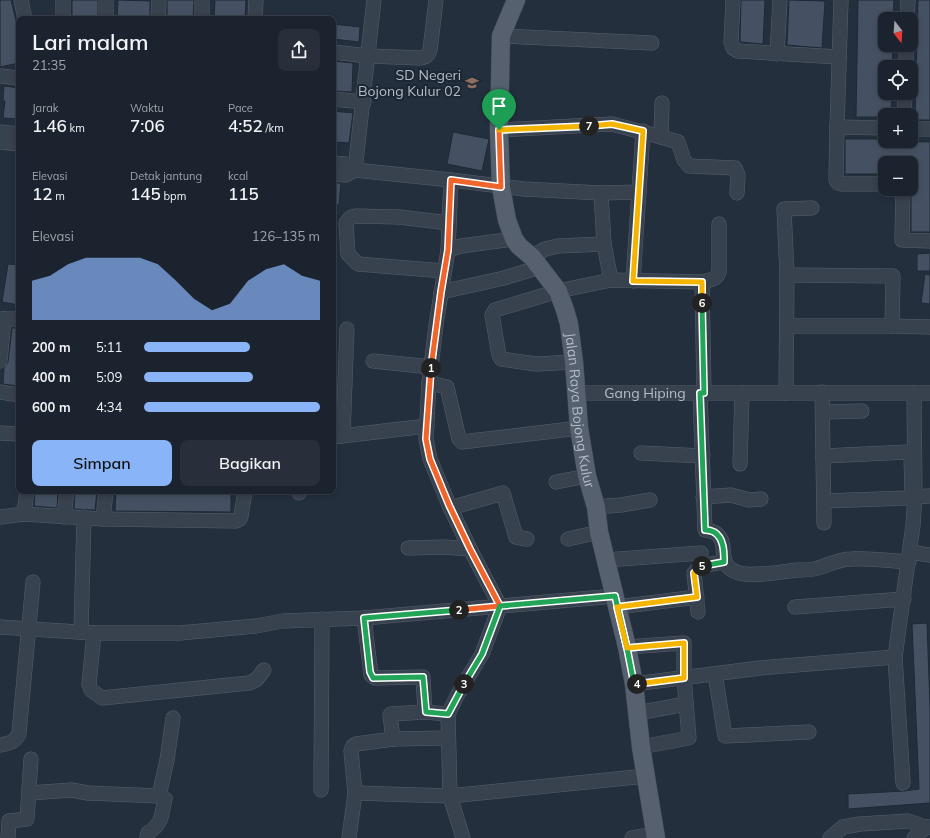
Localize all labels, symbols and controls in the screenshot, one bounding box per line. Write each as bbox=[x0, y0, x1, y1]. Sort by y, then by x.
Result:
north arrow bbox=[878, 12, 918, 52]
map controls bbox=[878, 12, 918, 196]
text: Lari malam bbox=[32, 28, 149, 56]
button: share bbox=[278, 29, 320, 71]
text: 21:35 bbox=[32, 57, 66, 73]
button: locate bbox=[878, 60, 918, 100]
place label: SD Negeri Bojong Kulur 02 bbox=[358, 66, 461, 100]
school or university icon: SD Negeri Bojong Kulur 02 bbox=[464, 75, 480, 91]
pin bbox=[482, 89, 516, 130]
icon: arrive bbox=[488, 95, 510, 117]
text: Jarak bbox=[32, 101, 58, 115]
text: Waktu bbox=[130, 101, 164, 115]
text: Pace bbox=[228, 101, 253, 115]
button: + bbox=[878, 108, 918, 148]
text: 1.46 bbox=[32, 115, 67, 136]
text: 7:06 bbox=[130, 115, 165, 136]
text: 4:52 bbox=[228, 115, 263, 136]
pin: 7 bbox=[579, 116, 599, 136]
text: 7 bbox=[586, 119, 592, 133]
text: km bbox=[67, 121, 85, 135]
text: /km bbox=[263, 121, 284, 135]
button: − bbox=[878, 156, 918, 196]
text: Elevasi bbox=[32, 169, 67, 183]
text: Detak jantung bbox=[130, 169, 202, 183]
text: kcal bbox=[228, 169, 248, 183]
text: 12 bbox=[32, 183, 52, 204]
text: 145 bbox=[130, 183, 161, 204]
text: 115 bbox=[228, 183, 259, 204]
text: m bbox=[52, 189, 65, 203]
text: bpm bbox=[161, 189, 186, 203]
text: Elevasi bbox=[32, 228, 74, 244]
text: 126–135 m bbox=[252, 228, 320, 244]
pin: 6 bbox=[692, 293, 712, 313]
text: 6 bbox=[699, 296, 705, 310]
street label: Jalan Raya Bojong Kulur bbox=[561, 331, 599, 491]
text: 200 m bbox=[32, 339, 71, 355]
text: 5:11 bbox=[96, 339, 122, 355]
pin: 1 bbox=[421, 358, 441, 378]
text: 1 bbox=[428, 361, 434, 375]
text: 400 m bbox=[32, 369, 71, 385]
text: 5:09 bbox=[96, 369, 122, 385]
street label: Gang Hiping bbox=[604, 384, 686, 402]
text: 600 m bbox=[32, 399, 71, 415]
text: 4:34 bbox=[96, 399, 122, 415]
button: Simpan bbox=[32, 440, 172, 486]
button: Bagikan bbox=[180, 440, 320, 486]
pin: 5 bbox=[692, 556, 712, 576]
text: 5 bbox=[699, 559, 705, 573]
pin: 2 bbox=[449, 600, 469, 620]
text: 2 bbox=[456, 603, 462, 617]
pin: 3 bbox=[454, 674, 474, 694]
pin: 4 bbox=[627, 674, 647, 694]
text: 3 bbox=[461, 677, 467, 691]
text: 4 bbox=[634, 677, 640, 691]

